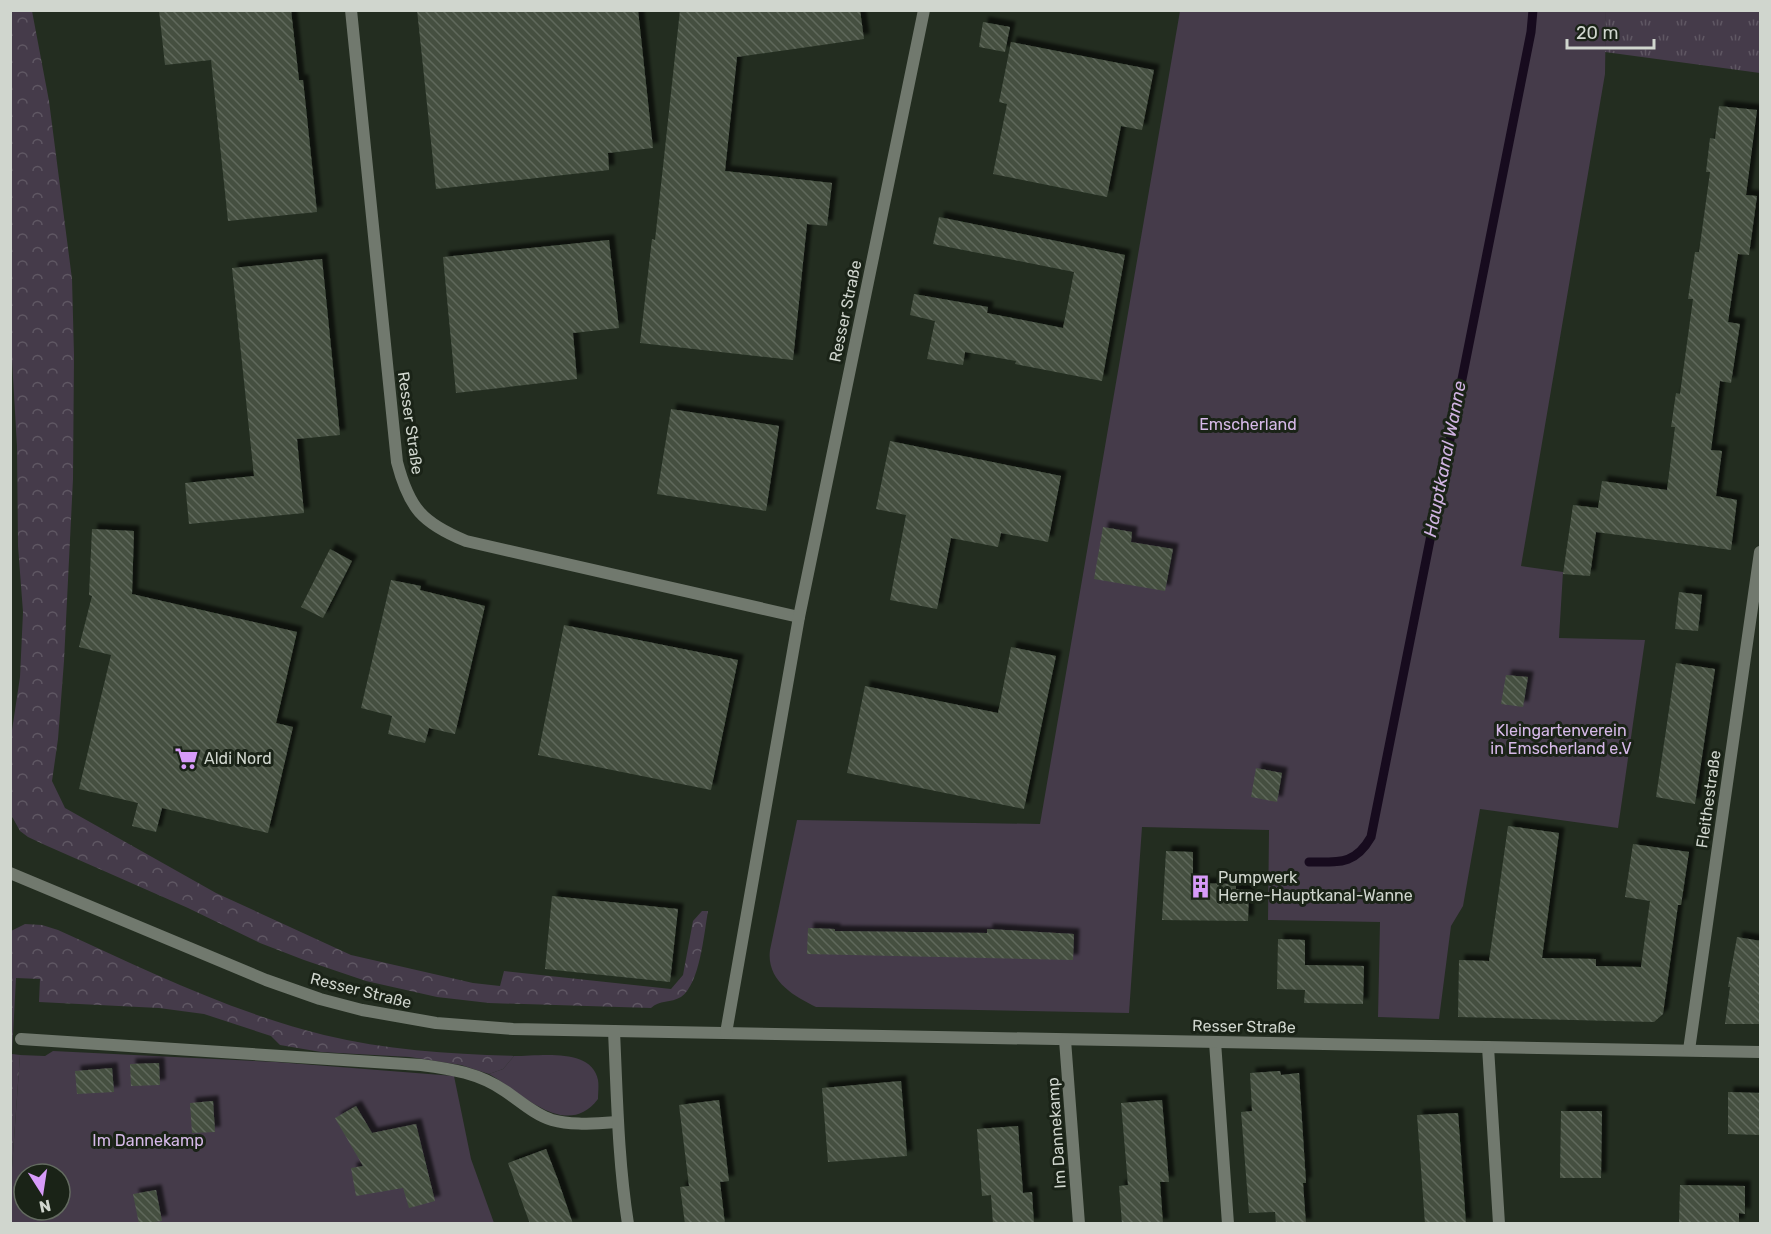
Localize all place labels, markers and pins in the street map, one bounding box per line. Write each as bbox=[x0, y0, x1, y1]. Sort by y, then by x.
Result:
supermarket icon: Aldi Nord bbox=[173, 745, 199, 771]
place label: Aldi Nord bbox=[204, 749, 272, 768]
place label: Pumpwerk Herne-Hauptkanal-Wanne bbox=[1218, 868, 1413, 905]
building icon: Pumpwerk Herne-Hauptkanal-Wanne bbox=[1187, 873, 1213, 899]

